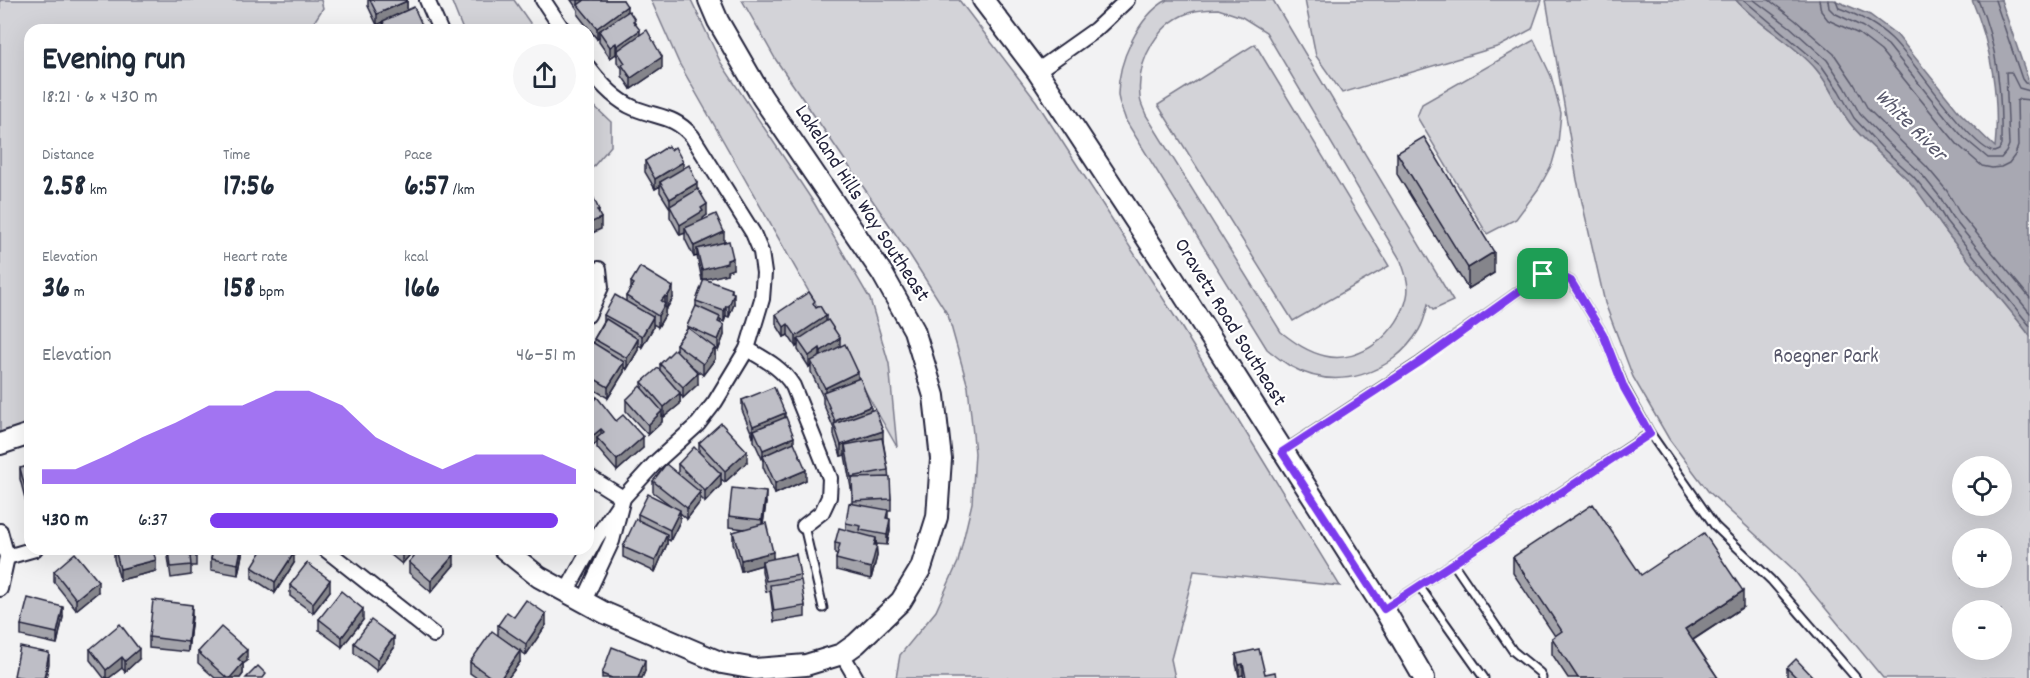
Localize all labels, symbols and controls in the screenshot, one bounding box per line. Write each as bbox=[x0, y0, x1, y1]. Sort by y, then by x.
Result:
text: Evening run bbox=[42, 38, 186, 85]
button: share bbox=[513, 44, 576, 107]
water label: White River bbox=[1867, 83, 1955, 171]
text: 18:21 · 6 × 430 m bbox=[42, 84, 158, 112]
street label: Lakeland Hills Way Southeast bbox=[786, 100, 936, 309]
text: Distance bbox=[42, 144, 94, 167]
text: Time bbox=[223, 144, 250, 167]
text: Pace bbox=[404, 144, 432, 167]
text: 2.58 bbox=[42, 167, 86, 210]
text: 17:56 bbox=[223, 167, 275, 210]
text: 6:57 bbox=[404, 167, 449, 210]
text: km bbox=[86, 179, 107, 202]
text: /km bbox=[449, 179, 475, 202]
street label: Oravetz Road Southeast bbox=[1165, 233, 1293, 413]
text: Elevation bbox=[42, 246, 98, 269]
text: Heart rate bbox=[223, 246, 288, 269]
text: kcal bbox=[404, 246, 428, 269]
pin bbox=[1517, 248, 1568, 299]
icon: arrive bbox=[1526, 257, 1559, 290]
text: 36 bbox=[42, 269, 70, 312]
text: 158 bbox=[223, 269, 256, 312]
text: 166 bbox=[404, 269, 440, 312]
text: m bbox=[70, 281, 85, 304]
text: bpm bbox=[256, 281, 284, 304]
text: Elevation bbox=[42, 342, 112, 370]
text: 46–51 m bbox=[516, 342, 576, 370]
park label: Roegner Park bbox=[1773, 343, 1879, 373]
map controls bbox=[1952, 456, 2012, 660]
button: locate bbox=[1952, 456, 2012, 516]
text: 430 m bbox=[42, 507, 88, 535]
text: 6:37 bbox=[138, 507, 168, 535]
button: + bbox=[1952, 528, 2012, 588]
button: − bbox=[1952, 600, 2012, 660]

